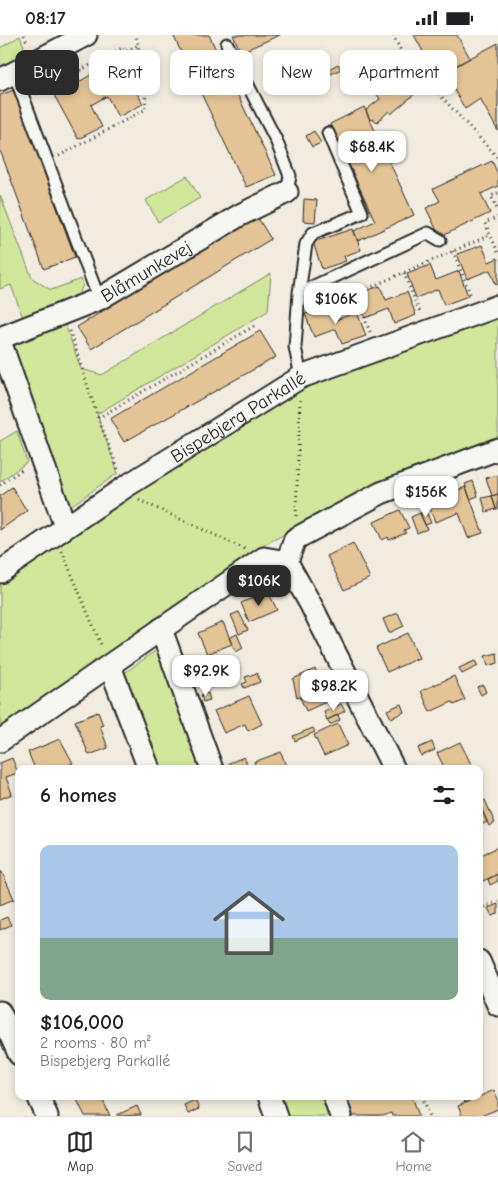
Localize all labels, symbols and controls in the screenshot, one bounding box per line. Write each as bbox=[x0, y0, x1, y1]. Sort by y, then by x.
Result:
text: 08:17 bbox=[25, 7, 66, 29]
chip: Buy bbox=[15, 50, 79, 95]
chip: Rent bbox=[89, 50, 160, 95]
chip: Filters bbox=[170, 50, 253, 95]
chip: New bbox=[263, 50, 330, 95]
chip: Apartment bbox=[340, 50, 457, 95]
pin: $68.4K bbox=[331, 131, 413, 173]
text: $68.4K bbox=[349, 138, 395, 156]
street label: Blåmunkevej bbox=[97, 236, 196, 307]
pin: $106K bbox=[301, 283, 371, 325]
text: $106K bbox=[315, 290, 357, 308]
street label: Bispebjerg Parkallé bbox=[167, 367, 310, 468]
pin: $156K bbox=[391, 475, 461, 518]
text: $156K bbox=[405, 483, 447, 501]
pin: $106K bbox=[224, 565, 294, 607]
text: $106K bbox=[238, 572, 280, 590]
pin: $92.9K bbox=[165, 655, 247, 697]
text: $92.9K bbox=[183, 662, 229, 680]
pin: $98.2K bbox=[293, 669, 375, 712]
text: $98.2K bbox=[311, 677, 357, 695]
icon: filters bbox=[430, 781, 458, 809]
text: 6 homes bbox=[40, 783, 116, 807]
icon: home bbox=[204, 878, 294, 968]
text: $106,000 bbox=[40, 1010, 124, 1034]
text: 2 rooms · 80 m² bbox=[40, 1034, 151, 1052]
text: Bispebjerg Parkallé bbox=[40, 1052, 170, 1070]
tab: Map bbox=[66, 1128, 94, 1175]
tab: Saved bbox=[227, 1128, 262, 1175]
tab: Home bbox=[395, 1128, 432, 1175]

